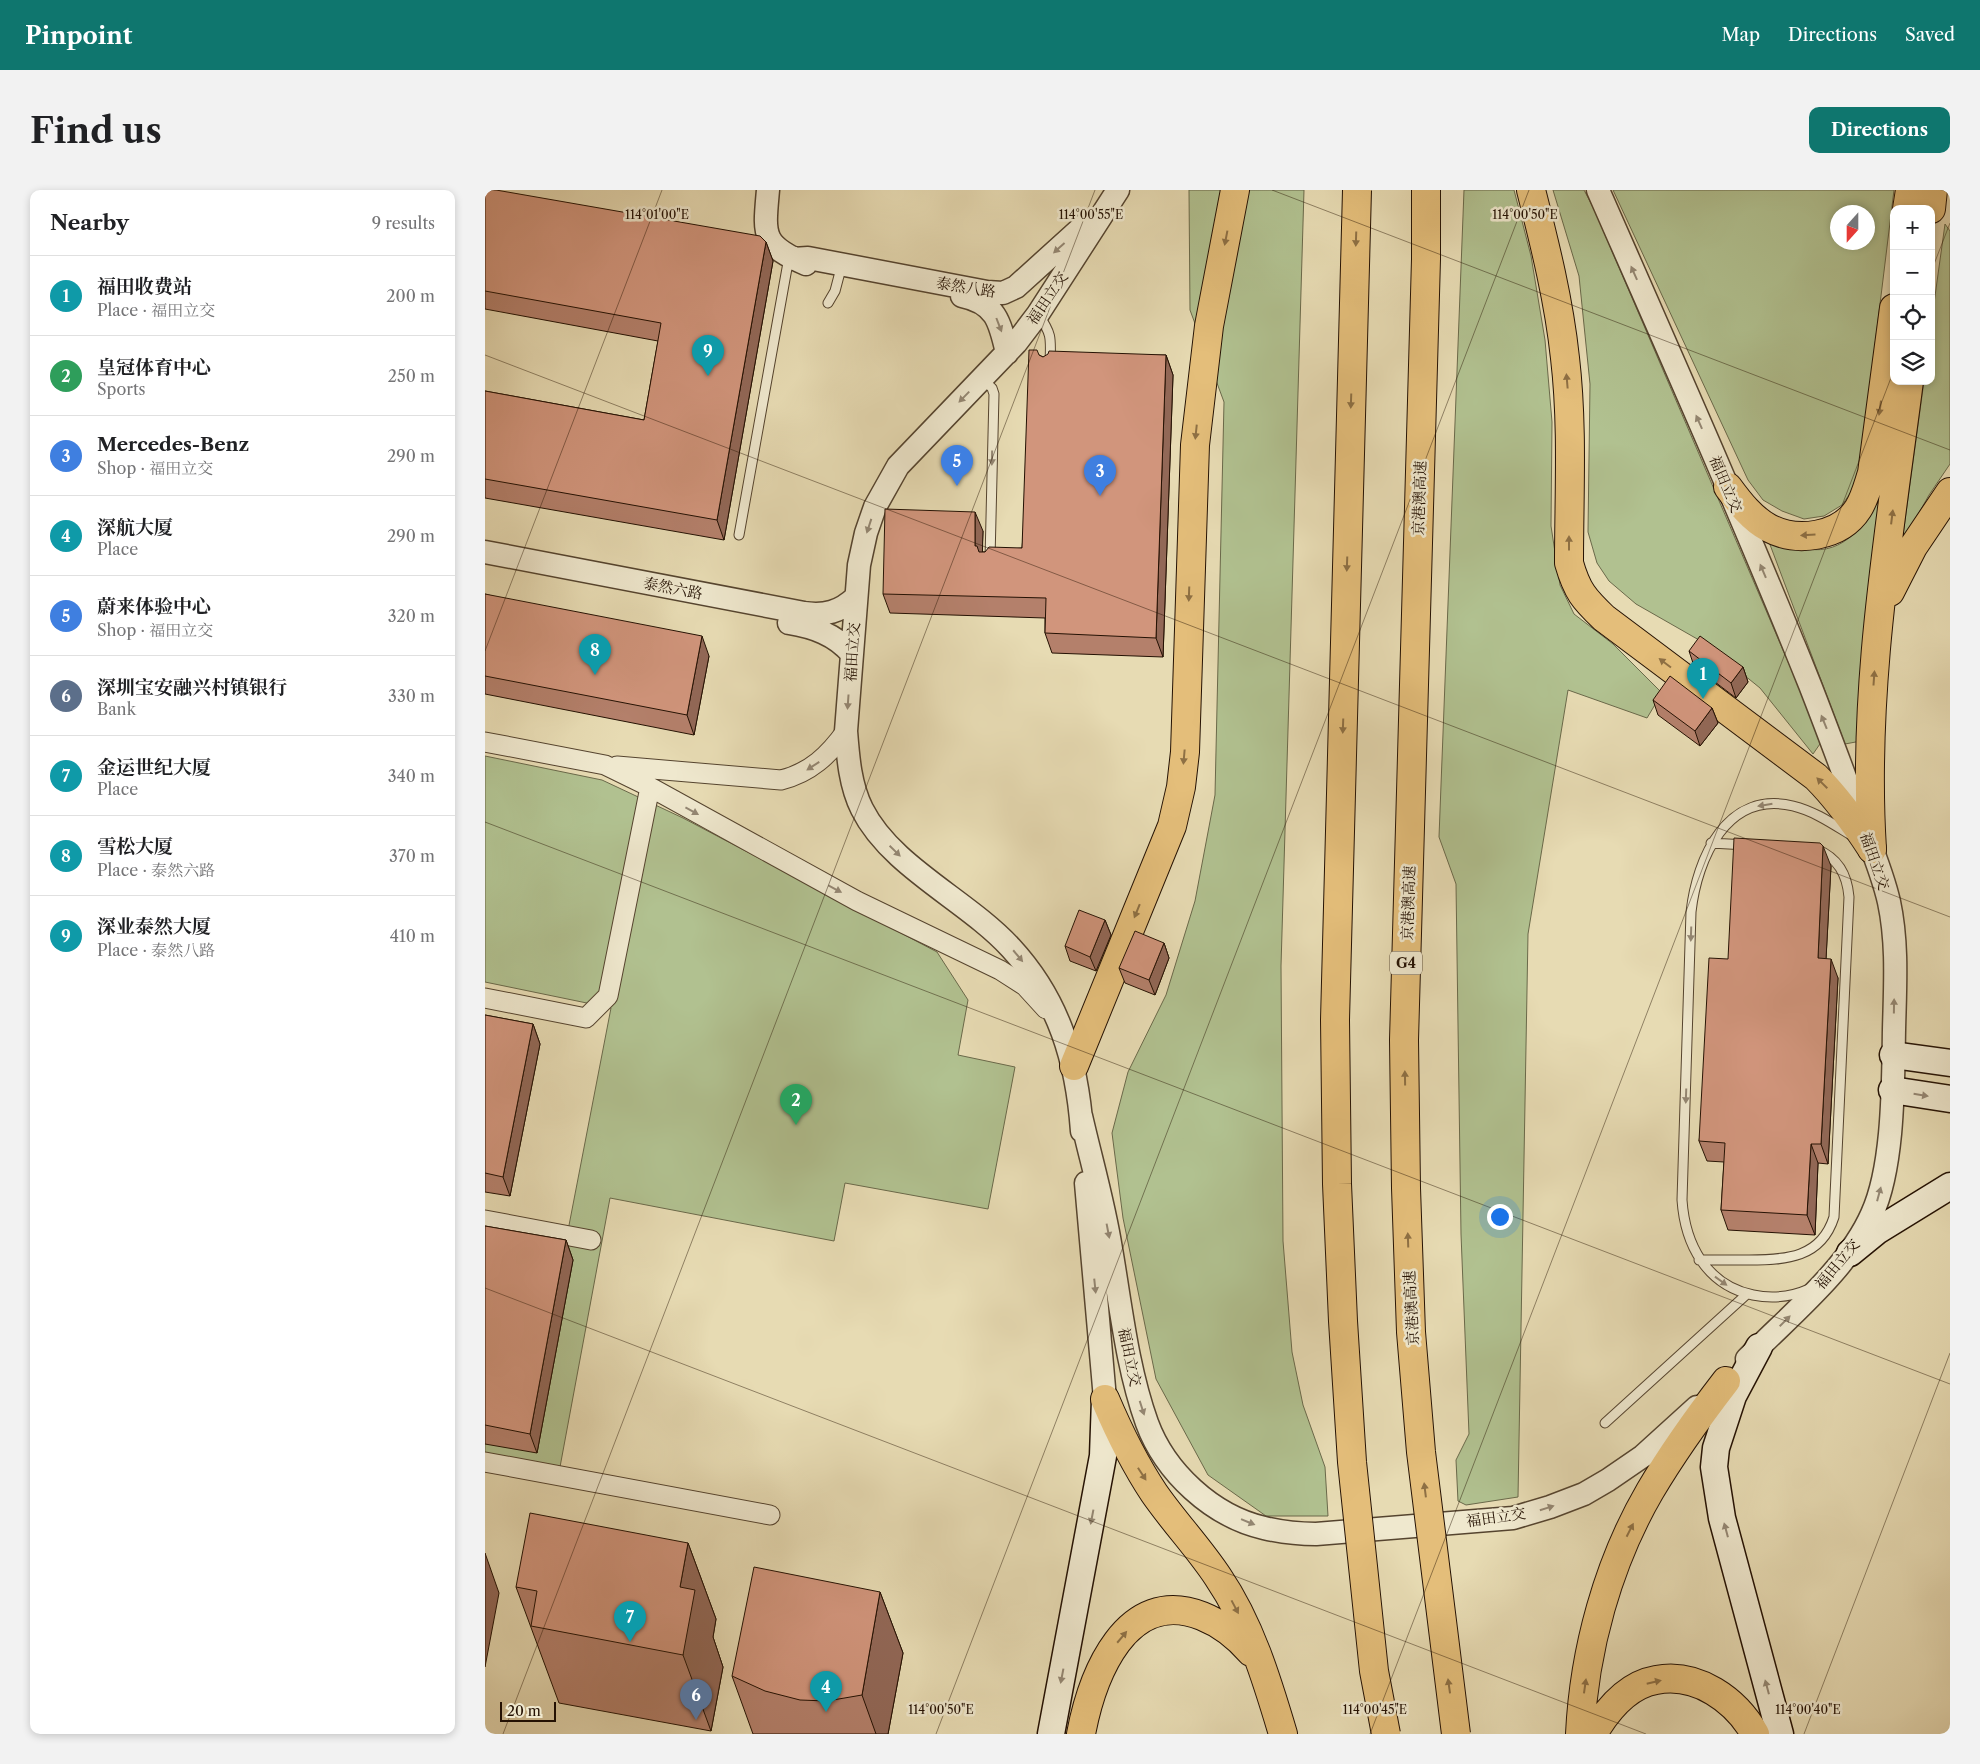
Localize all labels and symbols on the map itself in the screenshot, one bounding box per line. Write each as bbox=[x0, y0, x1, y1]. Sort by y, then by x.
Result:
north arrow bbox=[1830, 205, 1875, 250]
text: 114°01'00"E bbox=[625, 207, 689, 222]
text: 114°00'55"E bbox=[1059, 207, 1123, 222]
text: 114°00'50"E bbox=[1492, 207, 1558, 222]
one-way arrow bbox=[1222, 230, 1230, 246]
one-way arrow bbox=[1351, 231, 1359, 247]
one-way arrow bbox=[1053, 242, 1065, 254]
one-way arrow bbox=[1629, 266, 1637, 280]
street label: 福田立交 bbox=[1022, 268, 1072, 328]
street label: 泰然八路 bbox=[935, 273, 997, 301]
one-way arrow bbox=[995, 318, 1003, 332]
pin: 9 bbox=[692, 335, 724, 376]
one-way arrow bbox=[1563, 372, 1571, 388]
one-way arrow bbox=[958, 391, 970, 403]
one-way arrow bbox=[1347, 393, 1355, 409]
one-way arrow bbox=[1876, 401, 1884, 417]
one-way arrow bbox=[1695, 415, 1703, 429]
one-way arrow bbox=[1192, 424, 1200, 440]
pin: 5 bbox=[941, 445, 973, 486]
one-way arrow bbox=[988, 450, 996, 466]
street label: 福田立交 bbox=[1706, 453, 1746, 515]
pin: 3 bbox=[1084, 455, 1116, 496]
street label: 京港澳高速 bbox=[1408, 460, 1430, 536]
one-way arrow bbox=[1888, 508, 1896, 524]
one-way arrow bbox=[864, 518, 872, 533]
one-way arrow bbox=[1800, 532, 1816, 540]
one-way arrow bbox=[1565, 535, 1573, 551]
one-way arrow bbox=[1343, 556, 1351, 572]
one-way arrow bbox=[1759, 564, 1767, 578]
street label: 泰然六路 bbox=[642, 573, 704, 603]
one-way arrow bbox=[1185, 587, 1193, 603]
street label: 福田立交 bbox=[840, 621, 864, 683]
pin: 8 bbox=[579, 634, 611, 675]
one-way arrow bbox=[1658, 658, 1672, 668]
pin: 1 bbox=[1687, 658, 1719, 699]
one-way arrow bbox=[1870, 670, 1878, 686]
one-way arrow bbox=[844, 695, 852, 711]
one-way arrow bbox=[1820, 714, 1828, 729]
one-way arrow bbox=[1338, 718, 1346, 734]
one-way arrow bbox=[1180, 749, 1188, 765]
one-way arrow bbox=[806, 761, 820, 771]
one-way arrow bbox=[1816, 777, 1828, 789]
one-way arrow bbox=[1757, 801, 1773, 809]
one-way arrow bbox=[685, 807, 700, 815]
street label: 福田立交 bbox=[1856, 830, 1894, 892]
one-way arrow bbox=[889, 845, 901, 857]
street label: 京港澳高速 bbox=[1397, 865, 1419, 941]
one-way arrow bbox=[828, 885, 842, 893]
one-way arrow bbox=[1133, 904, 1141, 918]
one-way arrow bbox=[1686, 926, 1694, 942]
one-way arrow bbox=[1013, 950, 1024, 963]
road number: G4 bbox=[1390, 951, 1422, 974]
one-way arrow bbox=[1890, 998, 1898, 1014]
one-way arrow bbox=[1401, 1070, 1409, 1086]
pin: 2 bbox=[780, 1084, 812, 1125]
one-way arrow bbox=[1681, 1088, 1689, 1104]
one-way arrow bbox=[1913, 1091, 1929, 1099]
one-way arrow bbox=[1875, 1186, 1883, 1201]
your location bbox=[1487, 1204, 1513, 1230]
one-way arrow bbox=[1104, 1224, 1112, 1239]
one-way arrow bbox=[1403, 1232, 1411, 1248]
street label: 福田立交 bbox=[1810, 1235, 1864, 1293]
street label: 京港澳高速 bbox=[1400, 1270, 1422, 1346]
one-way arrow bbox=[1714, 1276, 1728, 1286]
one-way arrow bbox=[1091, 1279, 1099, 1295]
one-way arrow bbox=[1779, 1315, 1791, 1327]
street label: 福田立交 bbox=[1114, 1326, 1146, 1388]
one-way arrow bbox=[1139, 1400, 1147, 1415]
one-way arrow bbox=[1137, 1467, 1147, 1480]
one-way arrow bbox=[1421, 1481, 1429, 1497]
street label: 福田立交 bbox=[1465, 1503, 1527, 1531]
one-way arrow bbox=[1540, 1503, 1555, 1511]
one-way arrow bbox=[1088, 1509, 1096, 1524]
one-way arrow bbox=[1241, 1519, 1255, 1527]
one-way arrow bbox=[1721, 1522, 1729, 1537]
one-way arrow bbox=[1626, 1523, 1634, 1537]
one-way arrow bbox=[1231, 1599, 1239, 1614]
pin: 7 bbox=[614, 1601, 646, 1642]
one-way arrow bbox=[1117, 1630, 1128, 1643]
one-way arrow bbox=[1058, 1669, 1066, 1684]
pin: 4 bbox=[810, 1671, 842, 1712]
one-way arrow bbox=[1445, 1677, 1453, 1693]
one-way arrow bbox=[1581, 1677, 1589, 1693]
one-way arrow bbox=[1647, 1677, 1663, 1685]
pin: 6 bbox=[680, 1679, 712, 1720]
one-way arrow bbox=[1763, 1679, 1771, 1694]
scale bar bbox=[500, 1699, 556, 1722]
text: 114°00'50"E bbox=[908, 1702, 974, 1717]
text: 114°00'45"E bbox=[1343, 1702, 1407, 1717]
text: 114°00'40"E bbox=[1775, 1702, 1841, 1717]

